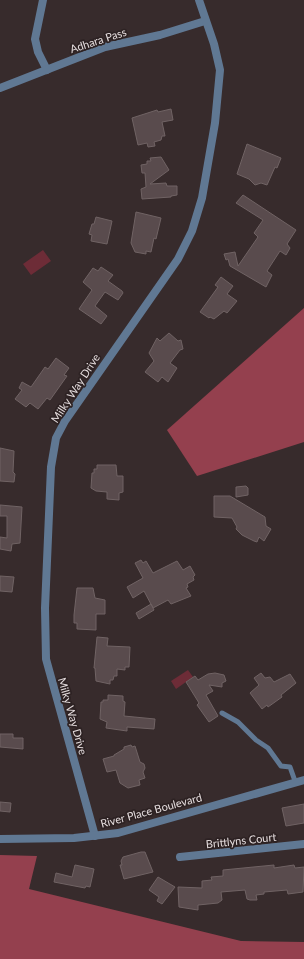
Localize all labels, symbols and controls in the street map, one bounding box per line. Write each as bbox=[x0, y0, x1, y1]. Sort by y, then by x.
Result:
street label: Adhara Pass bbox=[68, 25, 128, 55]
street label: Milky Way Drive bbox=[48, 351, 102, 425]
street label: Milky Way Drive bbox=[56, 676, 90, 756]
street label: River Place Boulevard bbox=[99, 790, 203, 830]
street label: Brittlyns Court bbox=[205, 830, 277, 850]

